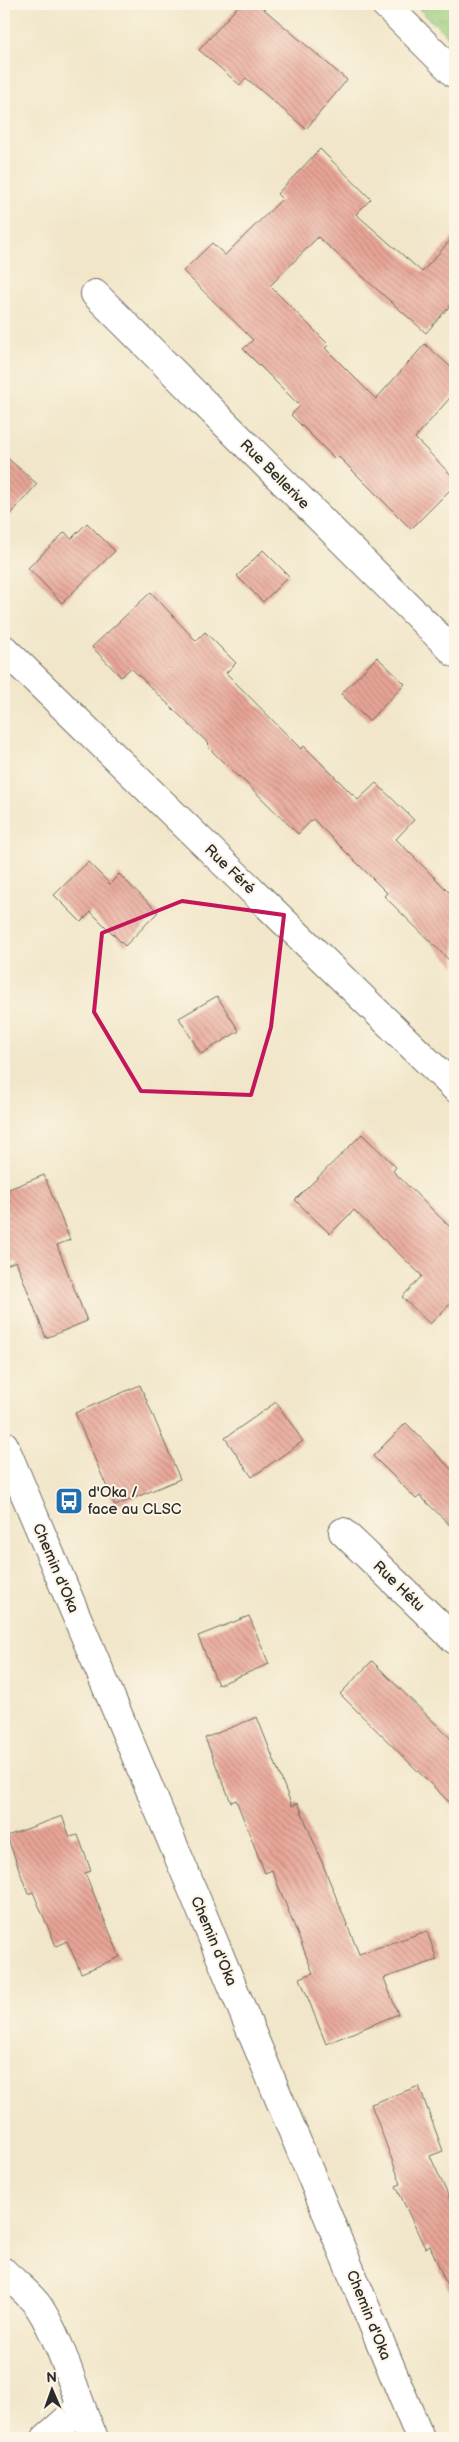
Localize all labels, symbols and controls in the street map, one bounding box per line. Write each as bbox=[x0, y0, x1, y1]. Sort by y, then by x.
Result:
street label: Rue Bellerive bbox=[236, 435, 314, 513]
street label: Rue Féré bbox=[200, 840, 259, 898]
place label: d'Oka / face au CLSC bbox=[88, 1483, 182, 1519]
bus stop icon: d'Oka / face au CLSC bbox=[54, 1486, 84, 1516]
street label: Chemin d'Oka bbox=[28, 1521, 83, 1616]
street label: Rue Hétu bbox=[369, 1557, 429, 1616]
street label: Chemin d'Oka bbox=[186, 1894, 241, 1989]
street label: Chemin d'Oka bbox=[342, 2267, 395, 2363]
north arrow bbox=[28, 2364, 78, 2414]
text: N bbox=[46, 2369, 57, 2386]

